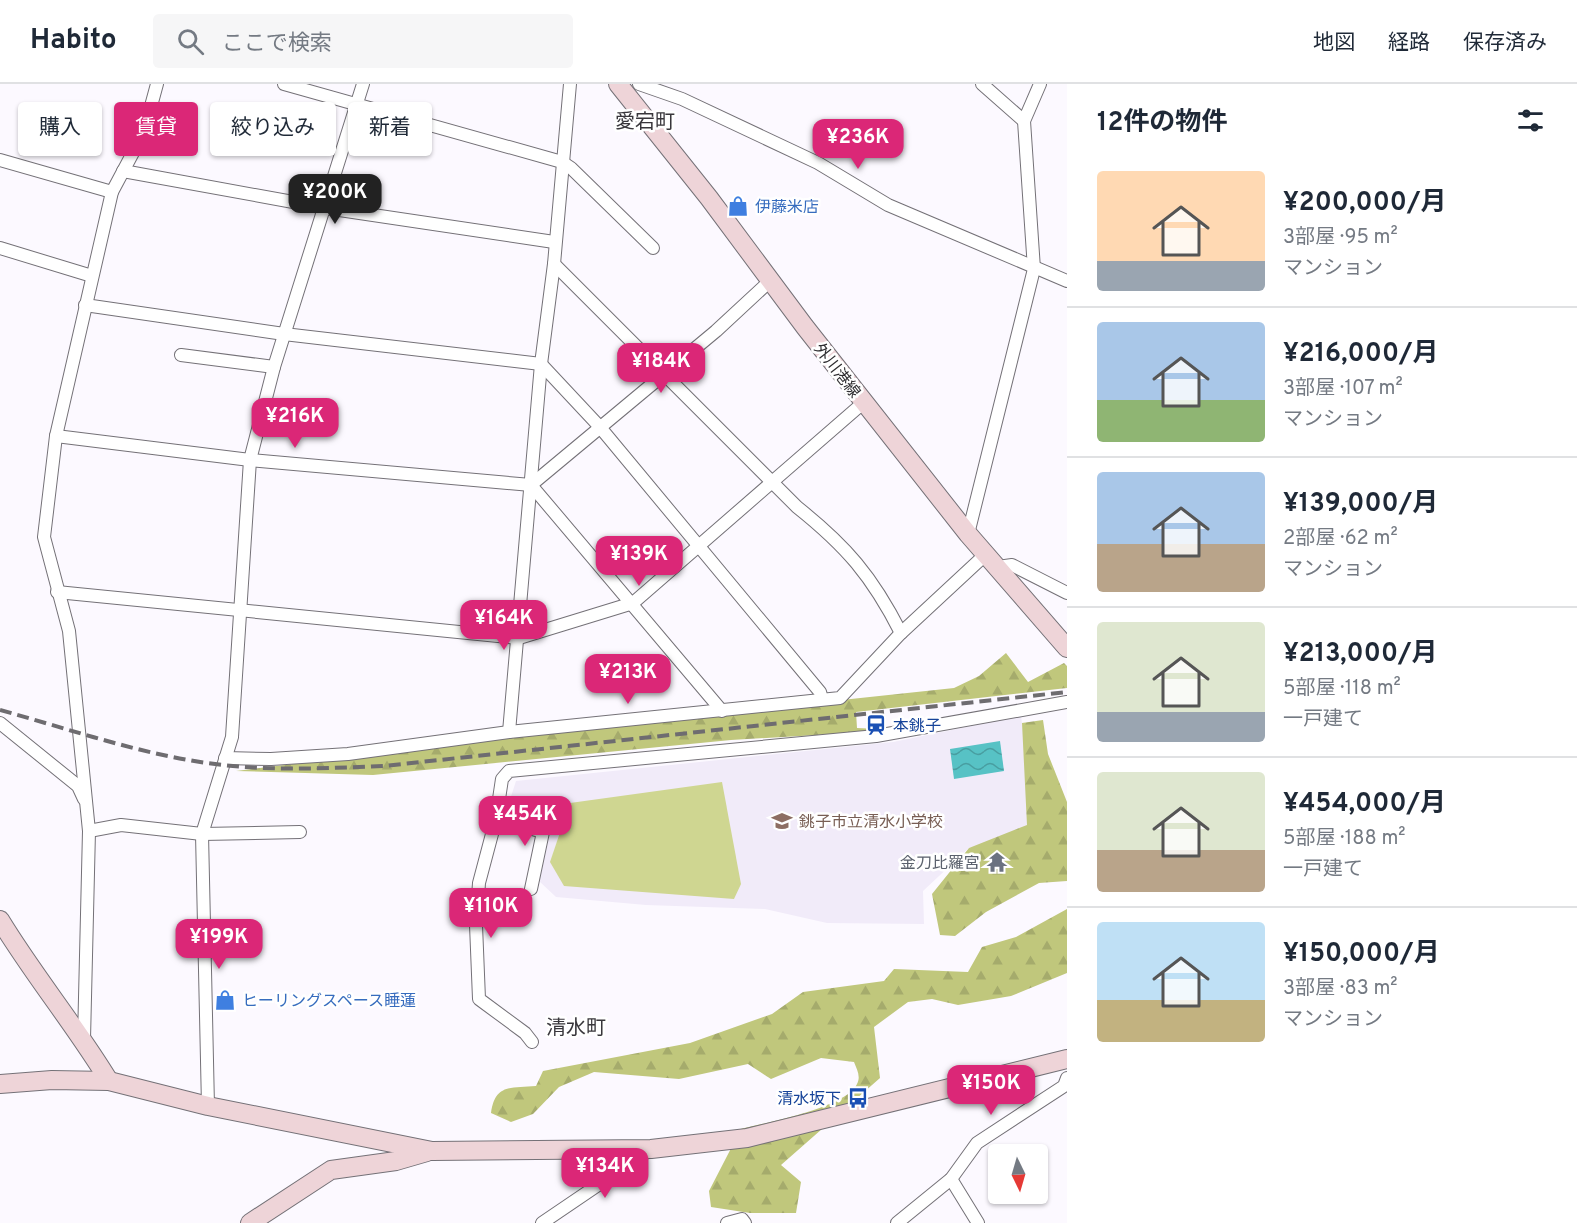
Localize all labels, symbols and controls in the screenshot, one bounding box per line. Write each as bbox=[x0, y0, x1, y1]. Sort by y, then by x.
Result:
search box bbox=[153, 14, 573, 68]
text: Habito bbox=[30, 23, 117, 59]
icon: search bbox=[174, 25, 207, 58]
text: 地図 bbox=[1313, 30, 1355, 57]
text: 経路 bbox=[1388, 30, 1430, 57]
text: 保存済み bbox=[1463, 30, 1547, 57]
text: ここで検索 bbox=[222, 31, 332, 58]
chip: 購入 bbox=[18, 102, 102, 156]
chip: 賃貸 bbox=[114, 102, 198, 156]
chip: 絞り込み bbox=[210, 102, 336, 156]
chip: 新着 bbox=[348, 102, 432, 156]
icon: filters bbox=[1514, 104, 1547, 137]
text: 12件の物件 bbox=[1097, 107, 1227, 140]
district label: 愛宕町 bbox=[615, 110, 675, 136]
pin: ¥236K bbox=[816, 119, 900, 170]
text: ¥236K bbox=[827, 125, 889, 151]
pin: ¥200K bbox=[293, 174, 377, 225]
text: ¥200K bbox=[303, 180, 367, 206]
text: ¥200,000/月 bbox=[1283, 187, 1447, 220]
shop icon: 伊藤米店 bbox=[726, 194, 750, 218]
icon: home bbox=[1145, 195, 1217, 267]
place label: 伊藤米店 bbox=[755, 198, 819, 218]
text: 3部屋 · 95 m² bbox=[1283, 225, 1398, 251]
text: マンション bbox=[1283, 256, 1383, 282]
text: ¥216,000/月 bbox=[1283, 338, 1439, 371]
street label: 外川港線 bbox=[809, 340, 864, 403]
pin: ¥184K bbox=[619, 343, 703, 394]
icon: home bbox=[1145, 346, 1217, 418]
text: ¥184K bbox=[631, 349, 691, 375]
text: 3部屋 · 107 m² bbox=[1283, 376, 1403, 402]
pin: ¥216K bbox=[253, 398, 337, 449]
text: ¥216K bbox=[266, 404, 324, 430]
text: マンション bbox=[1283, 407, 1383, 433]
text: ¥139,000/月 bbox=[1283, 488, 1438, 521]
icon: home bbox=[1145, 496, 1217, 568]
text: 2部屋 · 62 m² bbox=[1283, 526, 1398, 552]
pin: ¥139K bbox=[597, 536, 681, 587]
text: ¥139K bbox=[610, 542, 668, 568]
text: マンション bbox=[1283, 557, 1383, 583]
pin: ¥164K bbox=[462, 600, 546, 651]
text: ¥164K bbox=[474, 606, 534, 632]
text: ¥213,000/月 bbox=[1283, 638, 1438, 671]
icon: home bbox=[1145, 646, 1217, 718]
pin: ¥213K bbox=[586, 654, 670, 705]
text: ¥213K bbox=[599, 660, 657, 686]
text: 5部屋 · 118 m² bbox=[1283, 676, 1401, 702]
text: 一戸建て bbox=[1283, 707, 1363, 733]
station icon: 本銚子 bbox=[864, 713, 888, 737]
place label: 本銚子 bbox=[893, 717, 941, 737]
text: ¥454,000/月 bbox=[1283, 788, 1446, 821]
pin: ¥454K bbox=[483, 796, 567, 847]
icon: home bbox=[1145, 796, 1217, 868]
text: ¥454K bbox=[493, 802, 557, 828]
school or university icon: 銚子市立清水小学校 bbox=[770, 809, 794, 833]
place label: 銚子市立清水小学校 bbox=[799, 813, 943, 833]
text: 5部屋 · 188 m² bbox=[1283, 826, 1406, 852]
temple icon: 金刀比羅宮 bbox=[985, 850, 1009, 874]
place label: 金刀比羅宮 bbox=[900, 854, 980, 874]
text: 一戸建て bbox=[1283, 857, 1363, 883]
pin: ¥110K bbox=[449, 888, 533, 939]
text: ¥110K bbox=[463, 894, 519, 920]
pin: ¥199K bbox=[177, 919, 261, 970]
text: ¥199K bbox=[190, 925, 248, 951]
text: ¥150,000/月 bbox=[1283, 938, 1440, 971]
icon: home bbox=[1145, 946, 1217, 1018]
text: 3部屋 · 83 m² bbox=[1283, 976, 1398, 1002]
shop icon: ヒーリングスペース睡蓮 bbox=[213, 988, 237, 1012]
place label: ヒーリングスペース睡蓮 bbox=[242, 992, 416, 1012]
text: マンション bbox=[1283, 1007, 1383, 1033]
district label: 清水町 bbox=[546, 1016, 606, 1042]
pin: ¥150K bbox=[949, 1065, 1033, 1116]
text: ¥150K bbox=[961, 1071, 1021, 1097]
bus stop icon: 清水坂下 bbox=[846, 1086, 870, 1110]
place label: 清水坂下 bbox=[777, 1090, 841, 1110]
north arrow bbox=[988, 1144, 1048, 1204]
map controls bbox=[988, 1144, 1048, 1204]
pin: ¥134K bbox=[563, 1148, 647, 1199]
text: ¥134K bbox=[575, 1154, 635, 1180]

